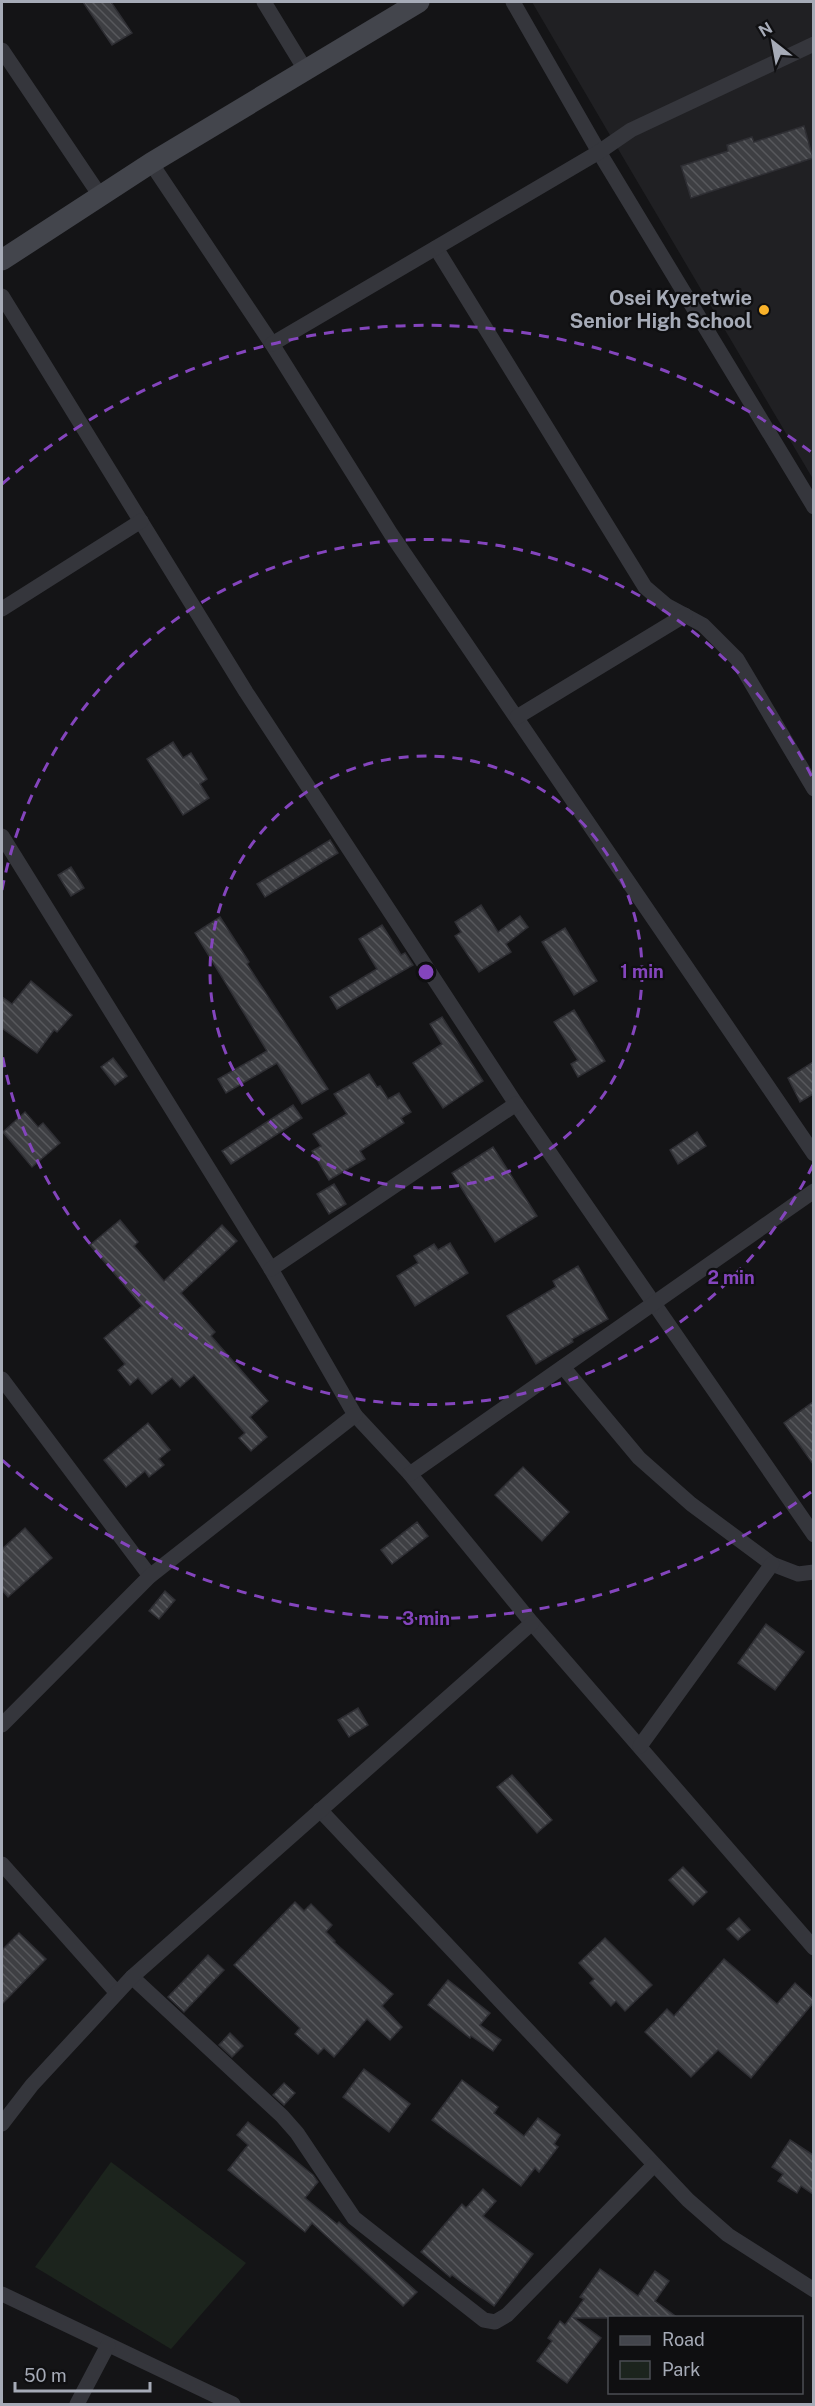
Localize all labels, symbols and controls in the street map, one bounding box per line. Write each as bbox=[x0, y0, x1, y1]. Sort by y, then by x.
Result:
north arrow bbox=[743, 12, 803, 72]
text: N bbox=[755, 18, 776, 41]
place label: Osei Kyeretwie Senior High School bbox=[570, 286, 752, 333]
marker: Osei Kyeretwie Senior High School bbox=[757, 303, 771, 317]
text: 1 min bbox=[620, 961, 664, 982]
centre of rings bbox=[416, 962, 436, 982]
text: 2 min bbox=[707, 1267, 755, 1288]
text: 3 min bbox=[402, 1608, 450, 1629]
legend bbox=[608, 2316, 803, 2394]
text: Road bbox=[662, 2329, 705, 2350]
scale bar bbox=[15, 2355, 150, 2393]
text: Park bbox=[662, 2359, 700, 2380]
text: 50 m bbox=[24, 2365, 67, 2386]

